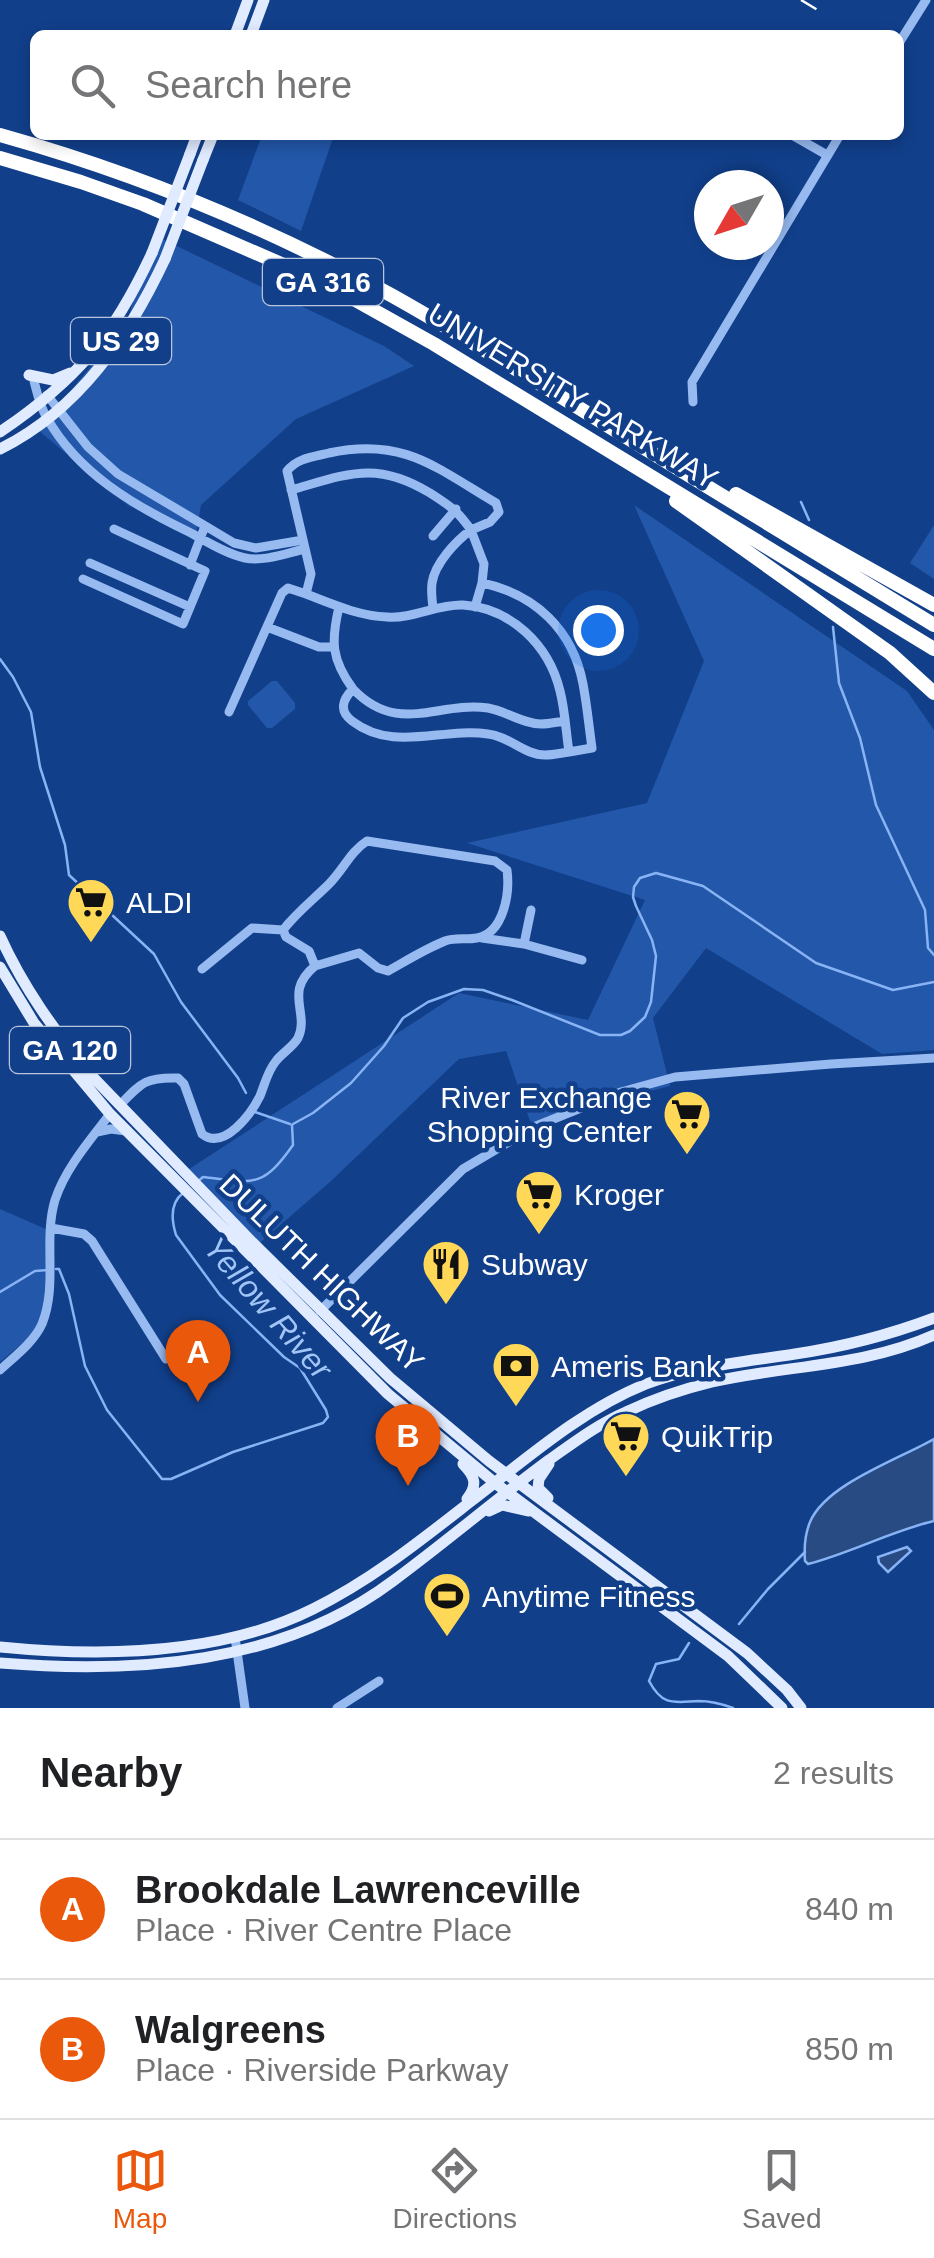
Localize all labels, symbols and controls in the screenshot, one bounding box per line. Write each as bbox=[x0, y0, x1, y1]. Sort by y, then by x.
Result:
search box bbox=[30, 30, 904, 140]
icon: search bbox=[65, 58, 120, 113]
text: Search here bbox=[145, 64, 352, 106]
north arrow bbox=[694, 170, 784, 260]
road number: GA 316 bbox=[263, 259, 383, 305]
street label: UNIVERSITY PARKWAY bbox=[422, 296, 724, 496]
road number: US 29 bbox=[71, 318, 171, 364]
your location bbox=[573, 605, 624, 656]
supermarket icon: ALDI bbox=[65, 876, 117, 944]
place label: ALDI bbox=[126, 886, 193, 919]
road number: GA 120 bbox=[10, 1027, 130, 1073]
place label: River Exchange Shopping Center bbox=[427, 1081, 652, 1148]
supermarket icon: River Exchange Shopping Center bbox=[661, 1088, 713, 1156]
street label: DULUTH HIGHWAY bbox=[213, 1167, 431, 1379]
supermarket icon: Kroger bbox=[513, 1168, 565, 1236]
place label: Kroger bbox=[574, 1178, 664, 1211]
water label: Yellow River bbox=[197, 1230, 340, 1387]
restaurant icon: Subway bbox=[420, 1238, 472, 1306]
place label: Subway bbox=[481, 1248, 588, 1281]
pin: A bbox=[166, 1320, 230, 1402]
bank icon: Ameris Bank bbox=[490, 1340, 542, 1408]
place label: Ameris Bank bbox=[551, 1350, 722, 1383]
pin: B bbox=[376, 1404, 440, 1486]
supermarket icon: QuikTrip bbox=[600, 1410, 652, 1478]
place label: QuikTrip bbox=[661, 1420, 773, 1453]
sports icon: Anytime Fitness bbox=[421, 1570, 473, 1638]
place label: Anytime Fitness bbox=[482, 1580, 695, 1613]
text: Nearby bbox=[40, 1749, 182, 1796]
text: 2 results bbox=[773, 1755, 894, 1791]
text: Brookdale Lawrenceville bbox=[135, 1869, 581, 1911]
text: A bbox=[61, 1891, 84, 1927]
text: 840 m bbox=[805, 1891, 894, 1927]
text: Place · River Centre Place bbox=[135, 1912, 512, 1948]
text: Walgreens bbox=[135, 2009, 326, 2051]
text: B bbox=[61, 2031, 84, 2067]
text: 850 m bbox=[805, 2031, 894, 2067]
text: Place · Riverside Parkway bbox=[135, 2052, 508, 2088]
tab: Map bbox=[113, 2143, 168, 2235]
tab: Directions bbox=[393, 2143, 517, 2235]
tab: Saved bbox=[742, 2143, 821, 2235]

